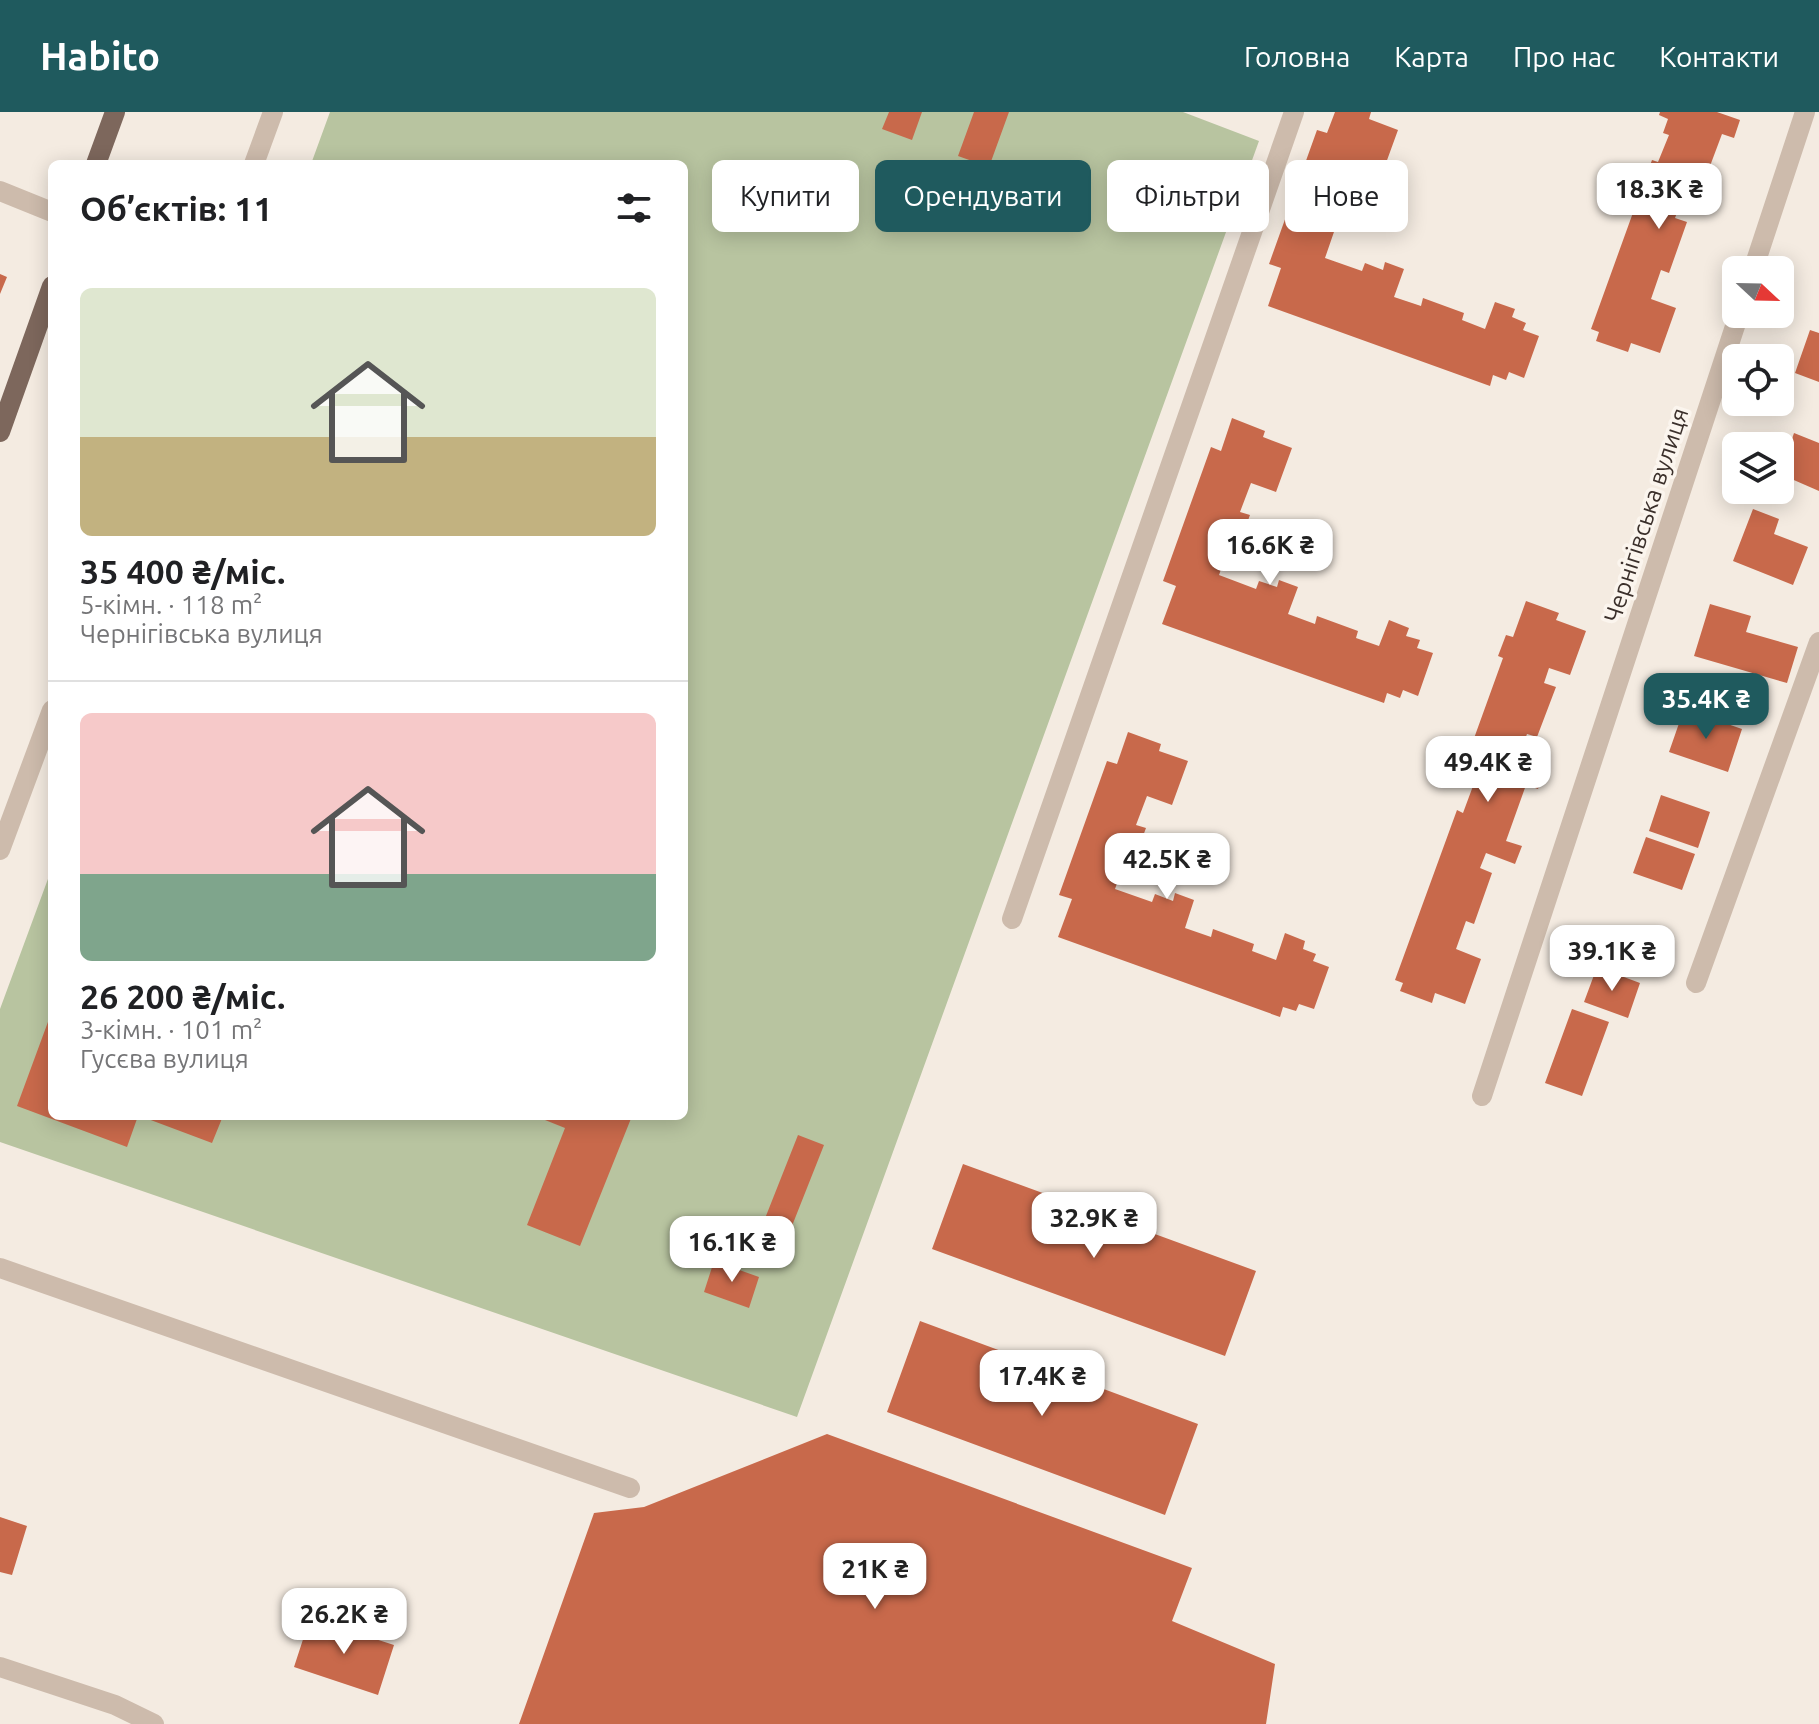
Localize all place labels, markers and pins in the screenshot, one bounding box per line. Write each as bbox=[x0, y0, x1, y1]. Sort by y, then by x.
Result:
pin: 18.3K ₴ bbox=[1585, 163, 1733, 231]
pin: 16.6K ₴ bbox=[1196, 519, 1344, 587]
pin: 35.4K ₴ bbox=[1632, 673, 1780, 741]
pin: 49.4K ₴ bbox=[1414, 736, 1562, 804]
pin: 42.5K ₴ bbox=[1093, 833, 1241, 901]
pin: 39.1K ₴ bbox=[1538, 925, 1686, 993]
pin: 32.9K ₴ bbox=[1020, 1192, 1168, 1260]
pin: 16.1K ₴ bbox=[658, 1216, 806, 1284]
pin: 17.4K ₴ bbox=[968, 1350, 1116, 1418]
pin: 21K ₴ bbox=[819, 1543, 931, 1611]
pin: 26.2K ₴ bbox=[270, 1588, 418, 1656]

